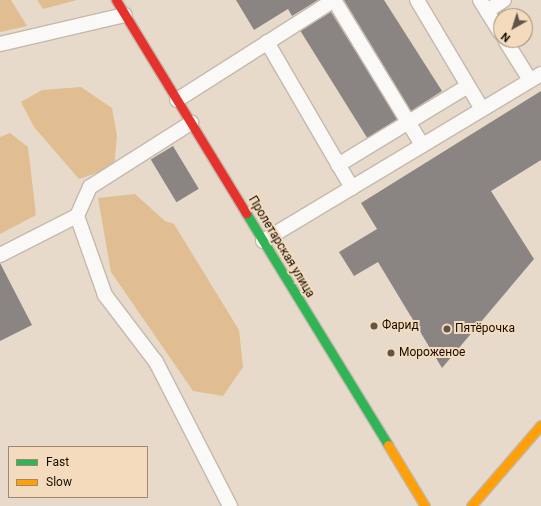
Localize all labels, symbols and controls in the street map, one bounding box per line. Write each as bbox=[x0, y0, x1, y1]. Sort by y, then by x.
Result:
north arrow bbox=[493, 8, 533, 48]
text: N bbox=[499, 29, 513, 44]
street label: Пролетарская улица bbox=[245, 194, 317, 300]
place label: Фарид bbox=[382, 319, 419, 333]
marker: Фарид bbox=[369, 321, 379, 331]
place label: Пятёрочка bbox=[455, 322, 515, 336]
marker: Пятёрочка bbox=[442, 324, 452, 334]
place label: Мороженое bbox=[399, 346, 465, 360]
marker: Мороженое bbox=[386, 348, 396, 358]
legend bbox=[8, 446, 148, 498]
text: Fast bbox=[46, 455, 69, 469]
text: Slow bbox=[46, 475, 72, 489]

